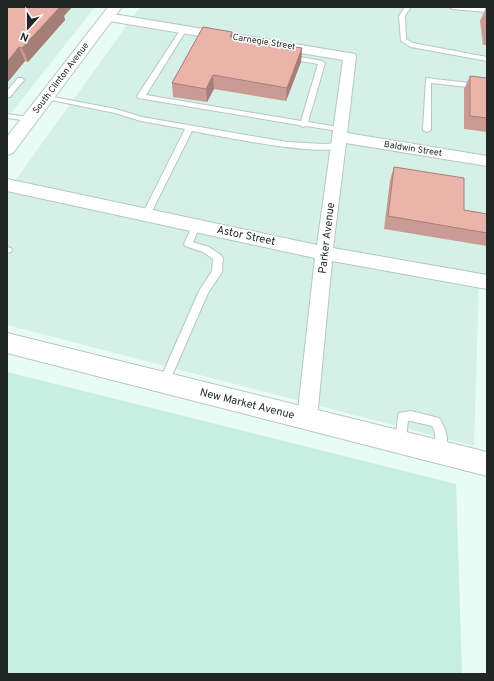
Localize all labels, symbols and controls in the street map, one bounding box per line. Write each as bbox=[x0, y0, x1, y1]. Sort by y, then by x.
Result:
north arrow bbox=[8, 8, 48, 48]
text: N bbox=[19, 28, 31, 44]
street label: Carnegie Street bbox=[232, 32, 296, 52]
street label: South Clinton Avenue bbox=[31, 40, 91, 116]
street label: Baldwin Street bbox=[383, 139, 443, 159]
street label: Parker Avenue bbox=[316, 202, 338, 274]
street label: Astor Street bbox=[215, 223, 277, 249]
street label: New Market Avenue bbox=[198, 385, 296, 423]

